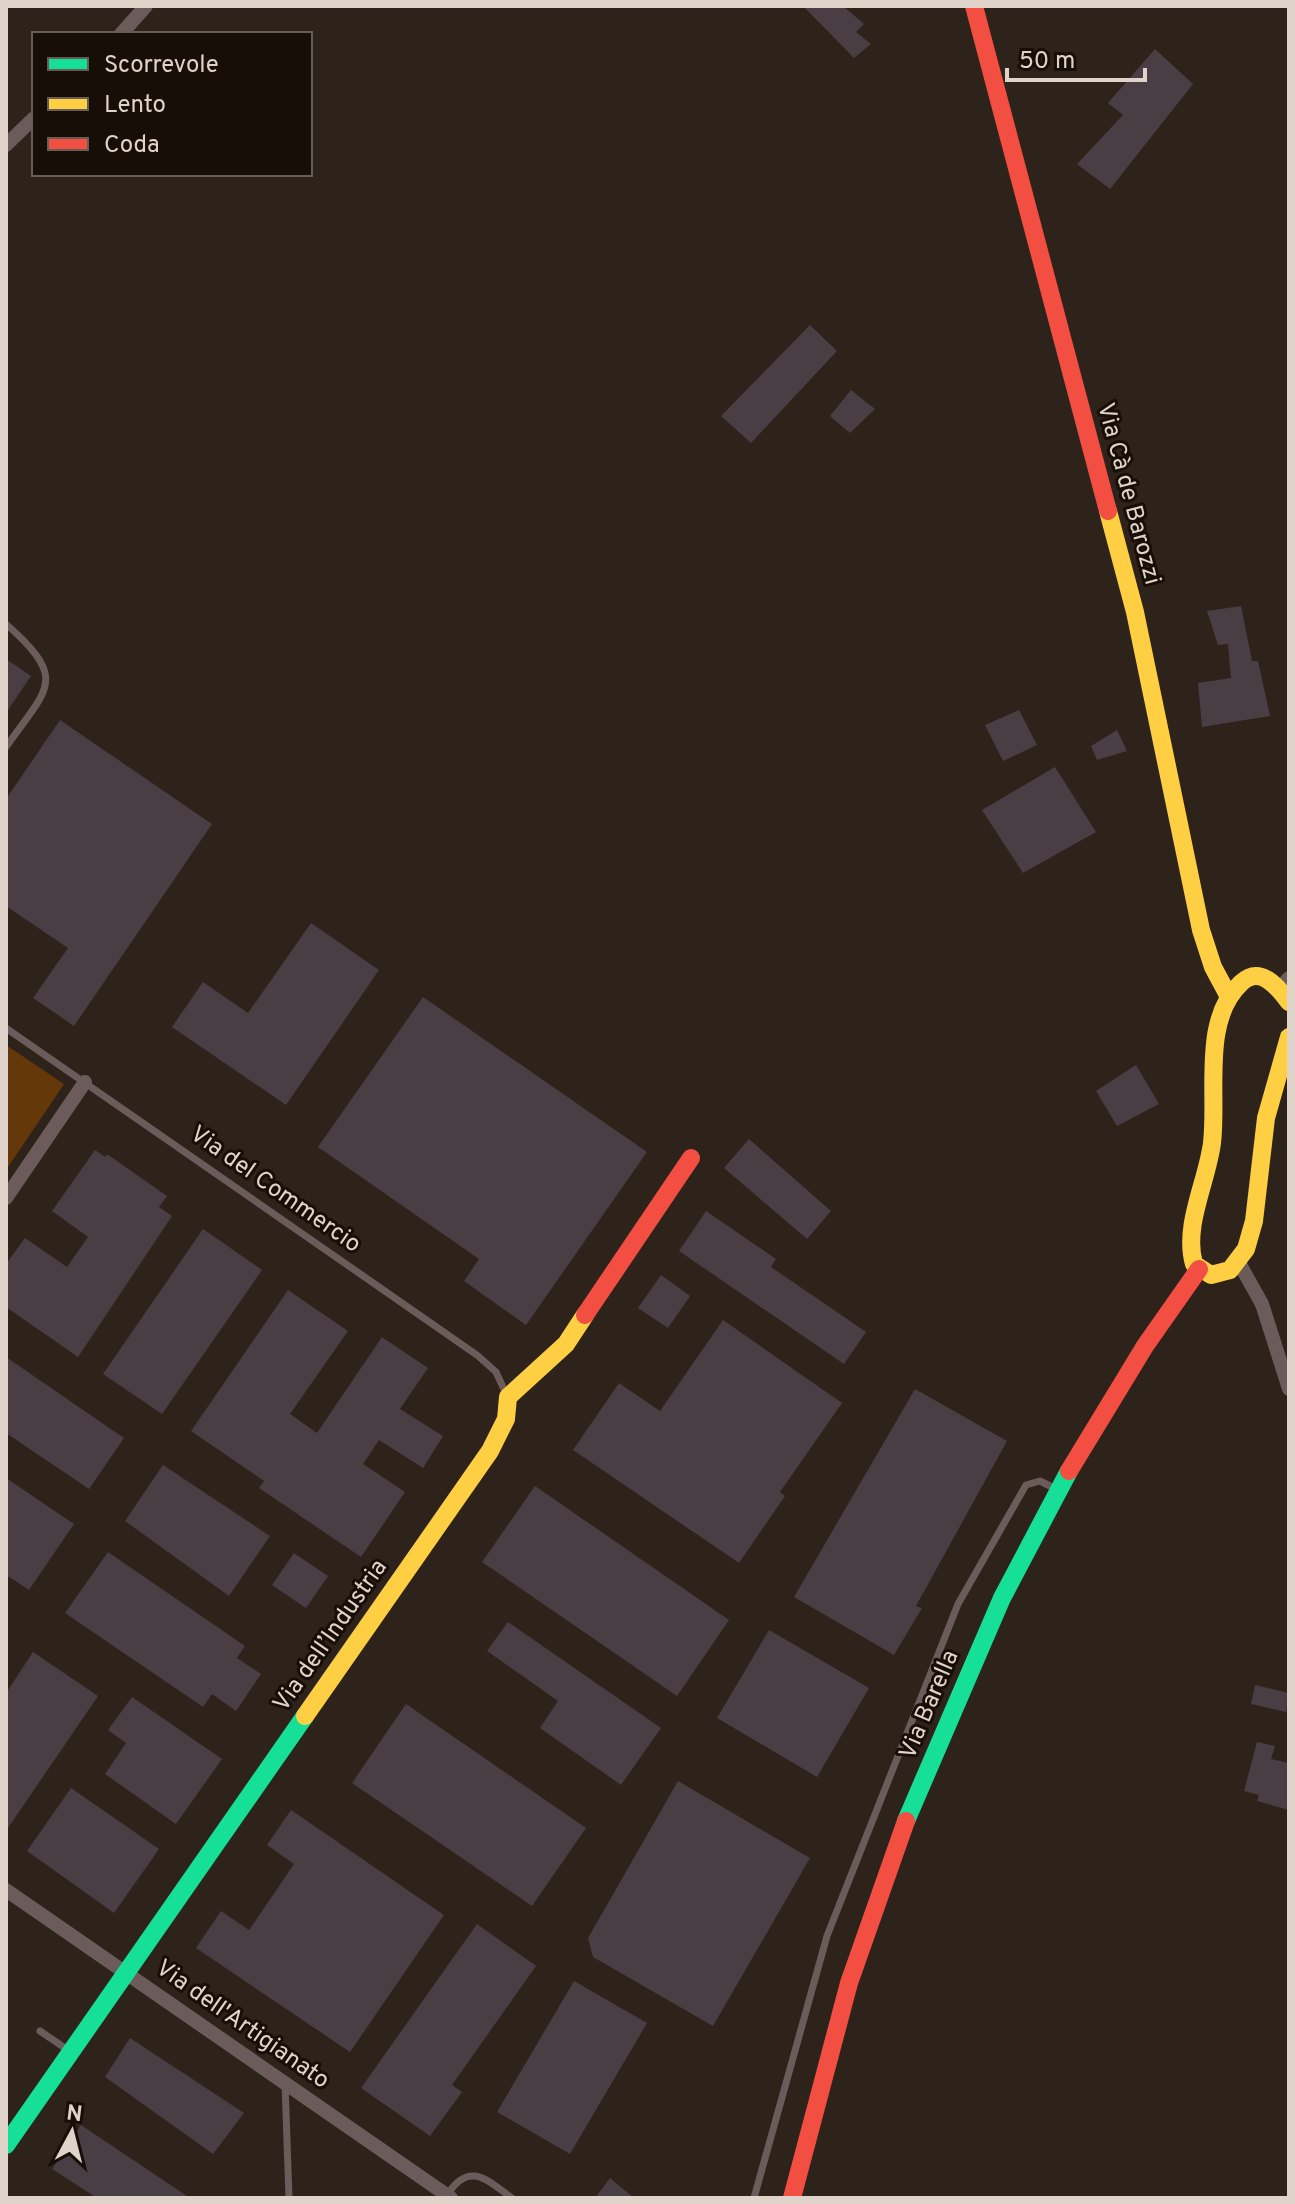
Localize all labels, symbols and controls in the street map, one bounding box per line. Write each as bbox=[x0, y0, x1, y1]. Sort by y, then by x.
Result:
legend bbox=[32, 32, 312, 176]
scale bar bbox=[1007, 32, 1145, 82]
text: 50 m bbox=[1019, 47, 1075, 77]
text: Scorrevole bbox=[104, 51, 219, 81]
text: Lento bbox=[104, 91, 166, 121]
text: Coda bbox=[104, 131, 160, 161]
street label: Via Cà de Barozzi bbox=[1089, 400, 1167, 588]
street label: Via del Commercio bbox=[184, 1120, 366, 1260]
street label: Via dell’Industria bbox=[267, 1554, 395, 1718]
street label: Via Barella bbox=[894, 1646, 966, 1764]
street label: Via dell'Artigianato bbox=[149, 1954, 335, 2096]
north arrow bbox=[32, 2092, 112, 2172]
text: N bbox=[65, 2100, 84, 2129]

